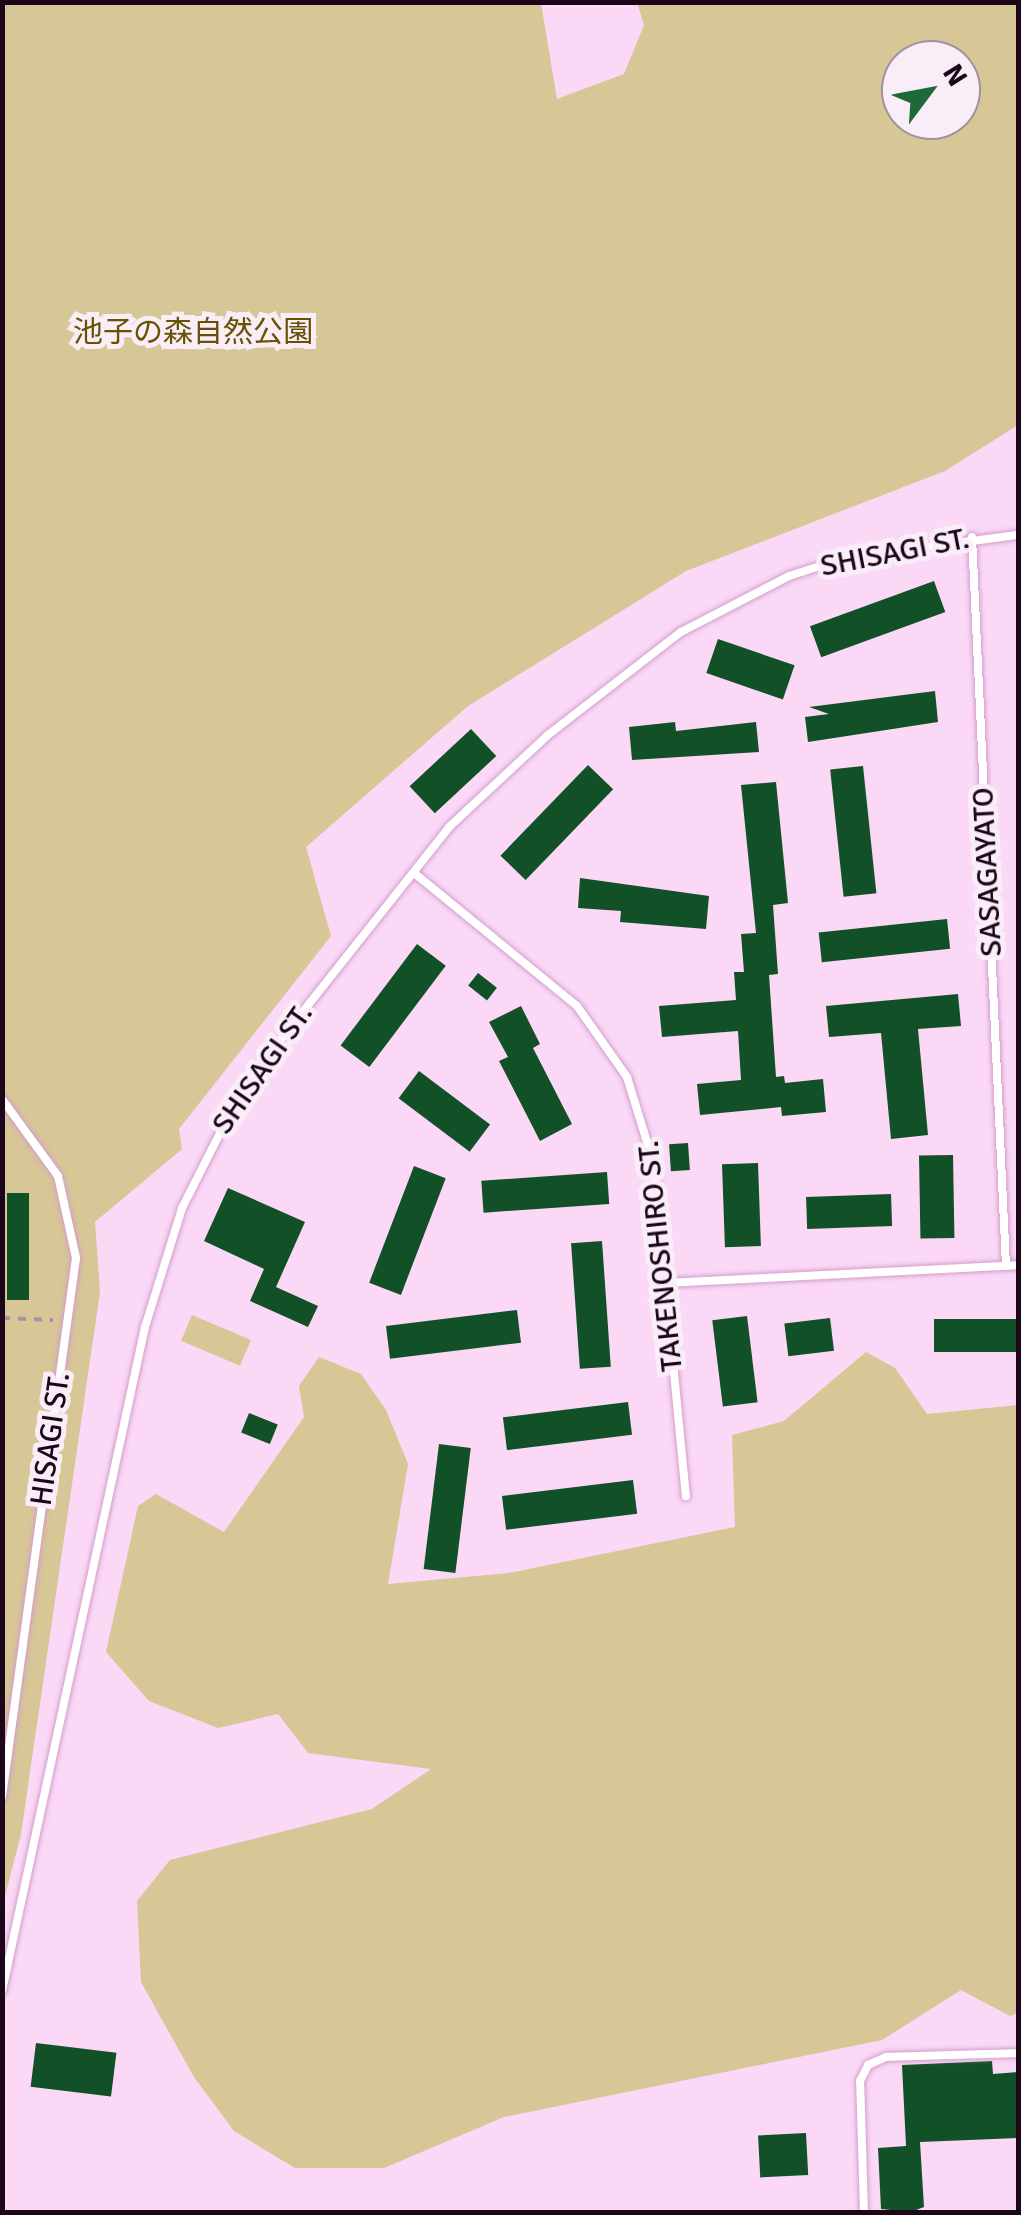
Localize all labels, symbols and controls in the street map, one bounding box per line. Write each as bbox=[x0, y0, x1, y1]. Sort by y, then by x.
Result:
north arrow bbox=[881, 40, 981, 140]
text: N bbox=[935, 58, 974, 92]
park label: 池子の森自然公園 bbox=[73, 315, 313, 351]
street label: SHISAGI ST. bbox=[817, 521, 973, 585]
street label: SASAGAYATO bbox=[966, 786, 1010, 958]
street label: SHISAGI ST. bbox=[205, 997, 321, 1141]
street label: TAKENOSHIRO ST. bbox=[631, 1139, 691, 1373]
street label: HISAGI ST. bbox=[24, 1370, 78, 1508]

